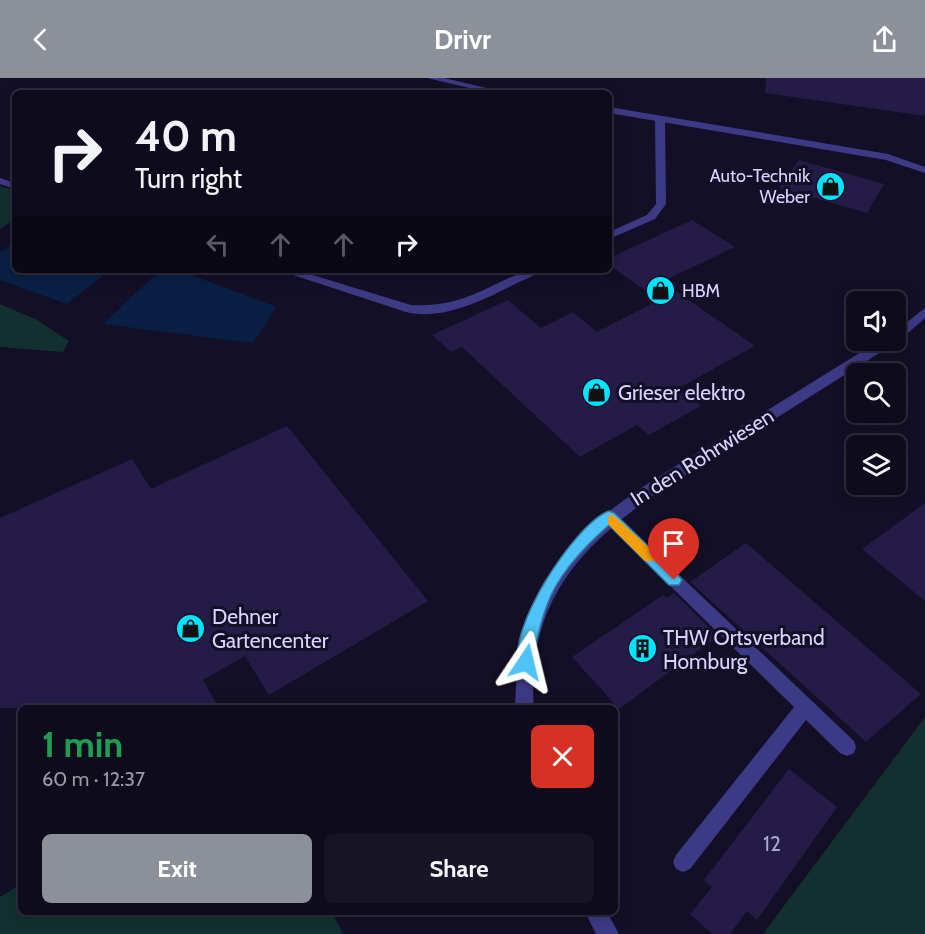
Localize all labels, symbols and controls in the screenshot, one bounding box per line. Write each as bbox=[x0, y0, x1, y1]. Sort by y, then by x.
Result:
icon: back bbox=[24, 23, 57, 56]
text: Drivr bbox=[434, 23, 491, 56]
icon: share bbox=[868, 23, 901, 56]
text: 40 m bbox=[135, 110, 237, 162]
icon: right bbox=[36, 114, 114, 192]
text: Turn right bbox=[135, 162, 242, 195]
place label: Auto-Technik Weber bbox=[710, 165, 811, 208]
shop icon: Auto-Technik Weber bbox=[815, 170, 847, 202]
icon: left bbox=[201, 228, 234, 261]
icon: ahead bbox=[264, 228, 297, 261]
icon: ahead bbox=[327, 228, 360, 261]
icon: right bbox=[390, 228, 423, 261]
shop icon: HBM bbox=[645, 275, 677, 307]
place label: HBM bbox=[682, 280, 720, 302]
map controls bbox=[846, 291, 906, 495]
button: sound bbox=[846, 291, 906, 351]
button: search bbox=[846, 363, 906, 423]
shop icon: Grieser elektro bbox=[581, 376, 613, 408]
place label: Grieser elektro bbox=[618, 380, 745, 405]
street label: In den Rohrwiesen bbox=[626, 403, 778, 511]
button: layers bbox=[846, 435, 906, 495]
pin bbox=[648, 518, 699, 580]
icon: arrive bbox=[657, 527, 690, 560]
place label: Dehner Gartencenter bbox=[212, 604, 329, 653]
shop icon: Dehner Gartencenter bbox=[175, 612, 207, 644]
place label: THW Ortsverband Homburg bbox=[663, 625, 825, 674]
position arrow bbox=[494, 630, 558, 694]
building icon: THW Ortsverband Homburg bbox=[626, 633, 658, 665]
text: 1 min bbox=[42, 722, 123, 766]
button: close bbox=[531, 725, 594, 788]
text: 60 m · 12:37 bbox=[42, 767, 145, 791]
house number: 12 bbox=[763, 831, 781, 856]
button: Exit bbox=[42, 834, 312, 903]
button: Share bbox=[324, 834, 594, 903]

